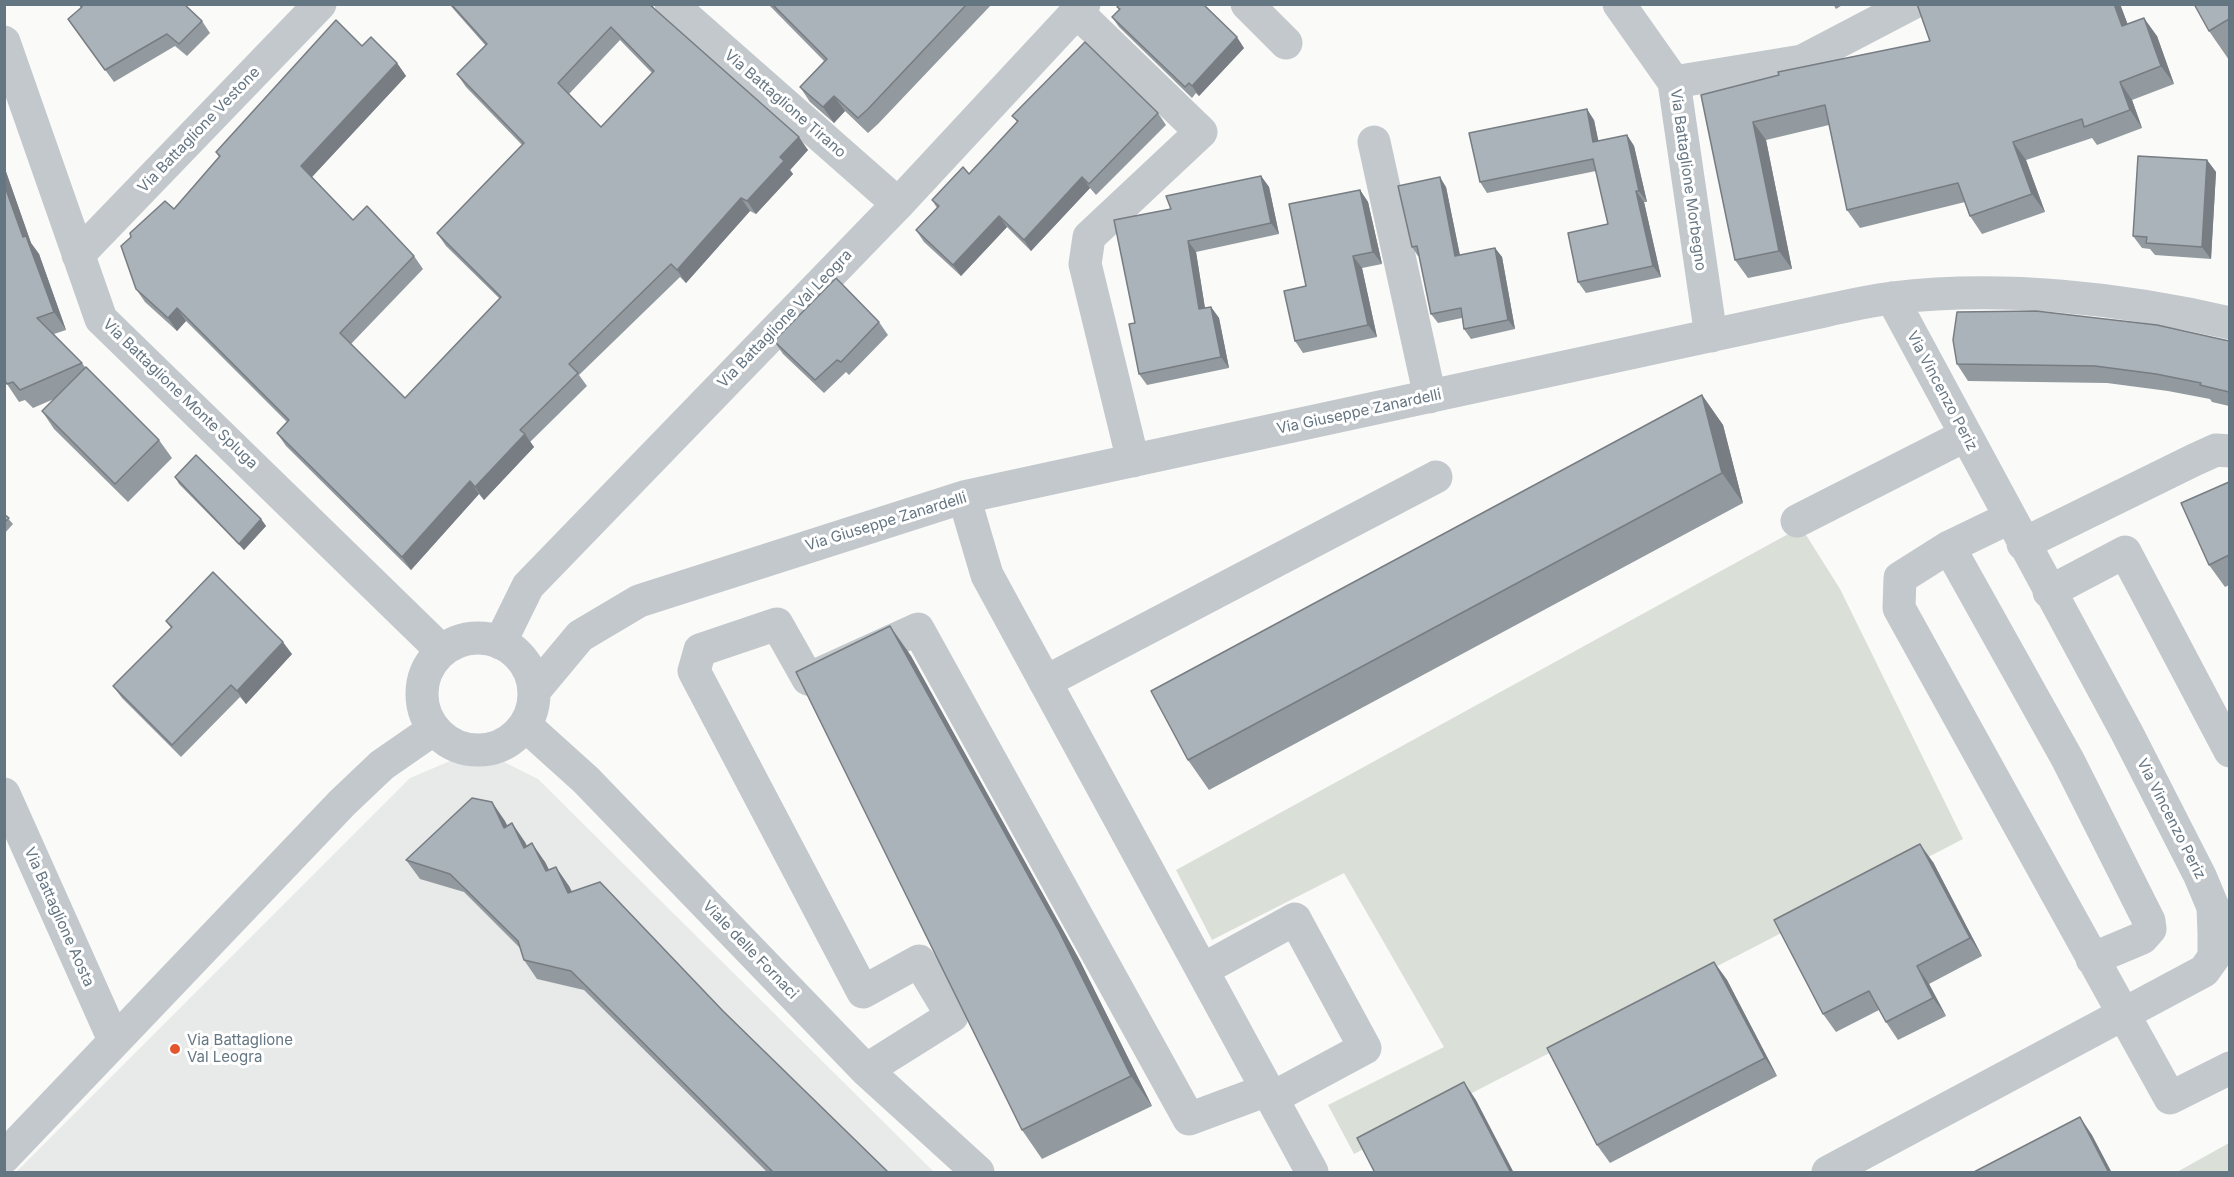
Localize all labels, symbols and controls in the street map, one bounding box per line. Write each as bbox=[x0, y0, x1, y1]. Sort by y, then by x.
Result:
street label: Via Battaglione Tirano bbox=[720, 46, 850, 162]
street label: Via Battaglione Vestone bbox=[134, 63, 264, 197]
street label: Via Battaglione Morbegno bbox=[1666, 88, 1710, 272]
street label: Via Battaglione Val Leogra bbox=[714, 246, 856, 392]
street label: Via Battaglione Monte Spluga bbox=[99, 315, 261, 473]
street label: Via Vincenzo Periz bbox=[1903, 328, 1981, 454]
street label: Via Giuseppe Zanardelli bbox=[1275, 386, 1443, 438]
street label: Via Giuseppe Zanardelli bbox=[803, 489, 969, 555]
street label: Via Vincenzo Periz bbox=[2133, 756, 2209, 882]
street label: Via Battaglione Aosta bbox=[20, 844, 98, 990]
street label: Viale delle Fornaci bbox=[698, 897, 802, 1003]
place label: Via Battaglione Val Leogra bbox=[187, 1031, 293, 1066]
marker: Via Battaglione Val Leogra bbox=[168, 1042, 182, 1056]

